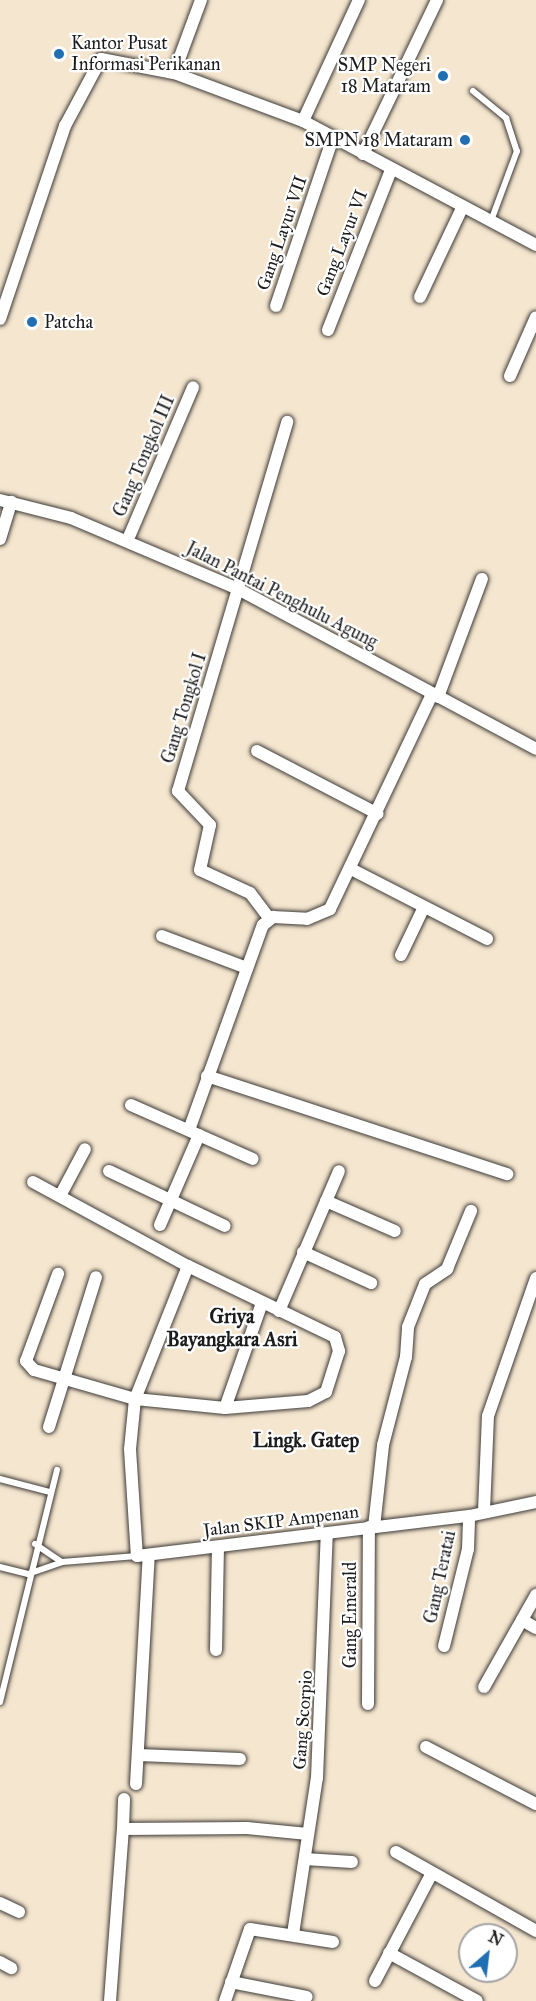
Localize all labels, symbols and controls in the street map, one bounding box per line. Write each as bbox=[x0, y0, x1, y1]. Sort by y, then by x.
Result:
place label: Kantor Pusat Informasi Perikanan bbox=[71, 33, 220, 76]
marker: Kantor Pusat Informasi Perikanan bbox=[52, 47, 66, 61]
place label: SMP Negeri 18 Mataram bbox=[338, 55, 431, 98]
marker: SMP Negeri 18 Mataram bbox=[436, 69, 450, 83]
place label: SMPN 18 Mataram bbox=[304, 129, 453, 151]
marker: SMPN 18 Mataram bbox=[458, 133, 472, 147]
street label: Gang Layur VII bbox=[252, 173, 312, 293]
street label: Gang Layur VI bbox=[312, 187, 372, 299]
place label: Patcha bbox=[44, 311, 93, 333]
marker: Patcha bbox=[25, 315, 39, 329]
street label: Gang Tongkol III bbox=[109, 392, 179, 520]
street label: Jalan Pantai Penghulu Agung bbox=[183, 537, 381, 653]
street label: Gang Tongkol I bbox=[157, 650, 211, 766]
district label: Griya Bayangkara Asri bbox=[166, 1304, 298, 1351]
district label: Lingk. Gatep bbox=[253, 1428, 359, 1452]
street label: Jalan SKIP Ampenan bbox=[202, 1501, 360, 1541]
street label: Gang Teratai bbox=[420, 1529, 460, 1625]
street label: Gang Emerald bbox=[339, 1562, 361, 1668]
street label: Gang Scorpio bbox=[289, 1670, 317, 1770]
north arrow bbox=[458, 1923, 518, 1983]
text: N bbox=[485, 1927, 506, 1950]

